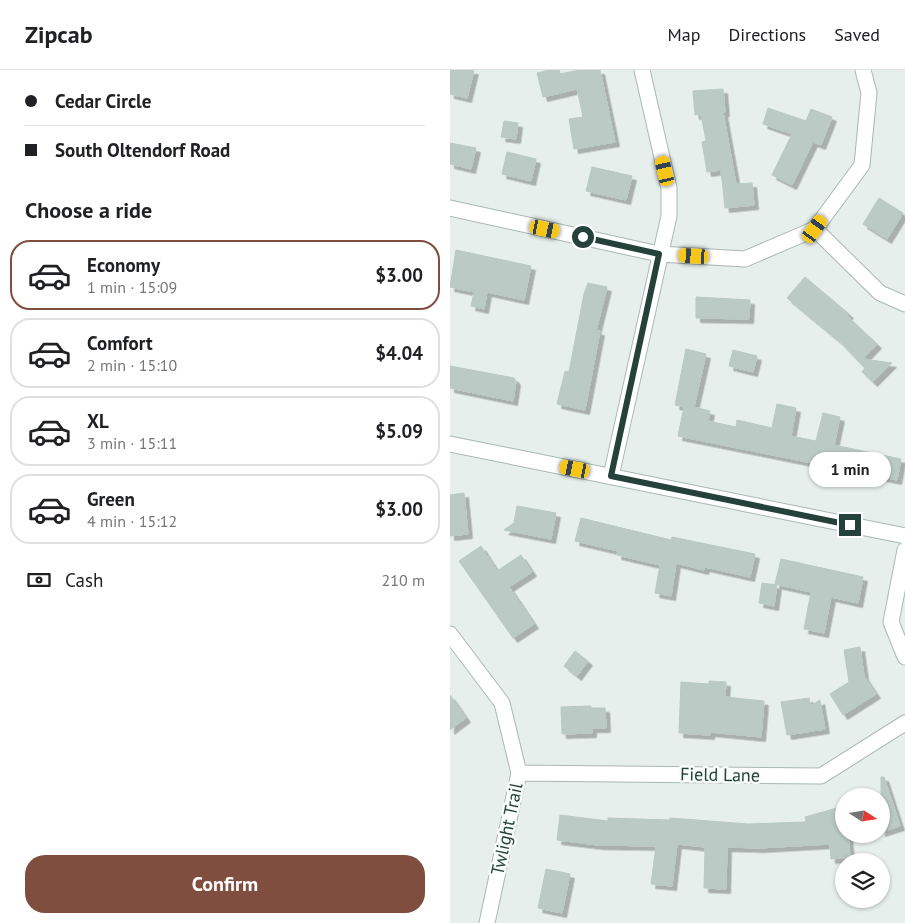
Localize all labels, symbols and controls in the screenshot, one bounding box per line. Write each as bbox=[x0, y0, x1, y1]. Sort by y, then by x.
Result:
text: Zipcab bbox=[25, 19, 93, 50]
text: Map bbox=[668, 23, 700, 46]
text: Directions bbox=[728, 23, 806, 46]
text: Saved bbox=[834, 23, 880, 46]
text: Cedar Circle bbox=[55, 89, 151, 113]
text: South Oltendorf Road bbox=[55, 138, 230, 162]
car bbox=[654, 155, 675, 187]
text: Choose a ride bbox=[25, 196, 152, 224]
car bbox=[800, 212, 829, 246]
car bbox=[528, 219, 561, 239]
route start bbox=[572, 226, 594, 248]
car bbox=[678, 248, 709, 264]
icon: car bbox=[27, 253, 72, 298]
text: Economy bbox=[87, 253, 160, 277]
text: $3.00 bbox=[375, 263, 423, 287]
text: 1 min · 15:09 bbox=[87, 277, 177, 297]
icon: car bbox=[27, 331, 72, 376]
text: Comfort bbox=[87, 331, 153, 355]
text: $4.04 bbox=[375, 341, 423, 365]
text: 2 min · 15:10 bbox=[87, 355, 177, 375]
icon: car bbox=[27, 409, 72, 454]
text: XL bbox=[87, 409, 109, 433]
text: $5.09 bbox=[375, 419, 423, 443]
text: 3 min · 15:11 bbox=[87, 433, 177, 453]
callout: 1 min bbox=[809, 452, 891, 488]
car bbox=[558, 459, 591, 479]
text: 1 min bbox=[830, 459, 870, 479]
icon: car bbox=[27, 487, 72, 532]
text: Green bbox=[87, 487, 135, 511]
text: $3.00 bbox=[375, 497, 423, 521]
text: 4 min · 15:12 bbox=[87, 511, 177, 531]
route end bbox=[839, 514, 861, 536]
icon: cash bbox=[25, 566, 53, 594]
text: Cash bbox=[65, 568, 103, 592]
text: 210 m bbox=[382, 570, 425, 590]
street label: Field Lane bbox=[680, 762, 760, 787]
street label: Twlight Trail bbox=[485, 780, 528, 877]
north arrow bbox=[835, 788, 890, 842]
map controls bbox=[835, 788, 890, 908]
button: layers bbox=[835, 853, 890, 908]
button: Confirm bbox=[25, 855, 425, 913]

